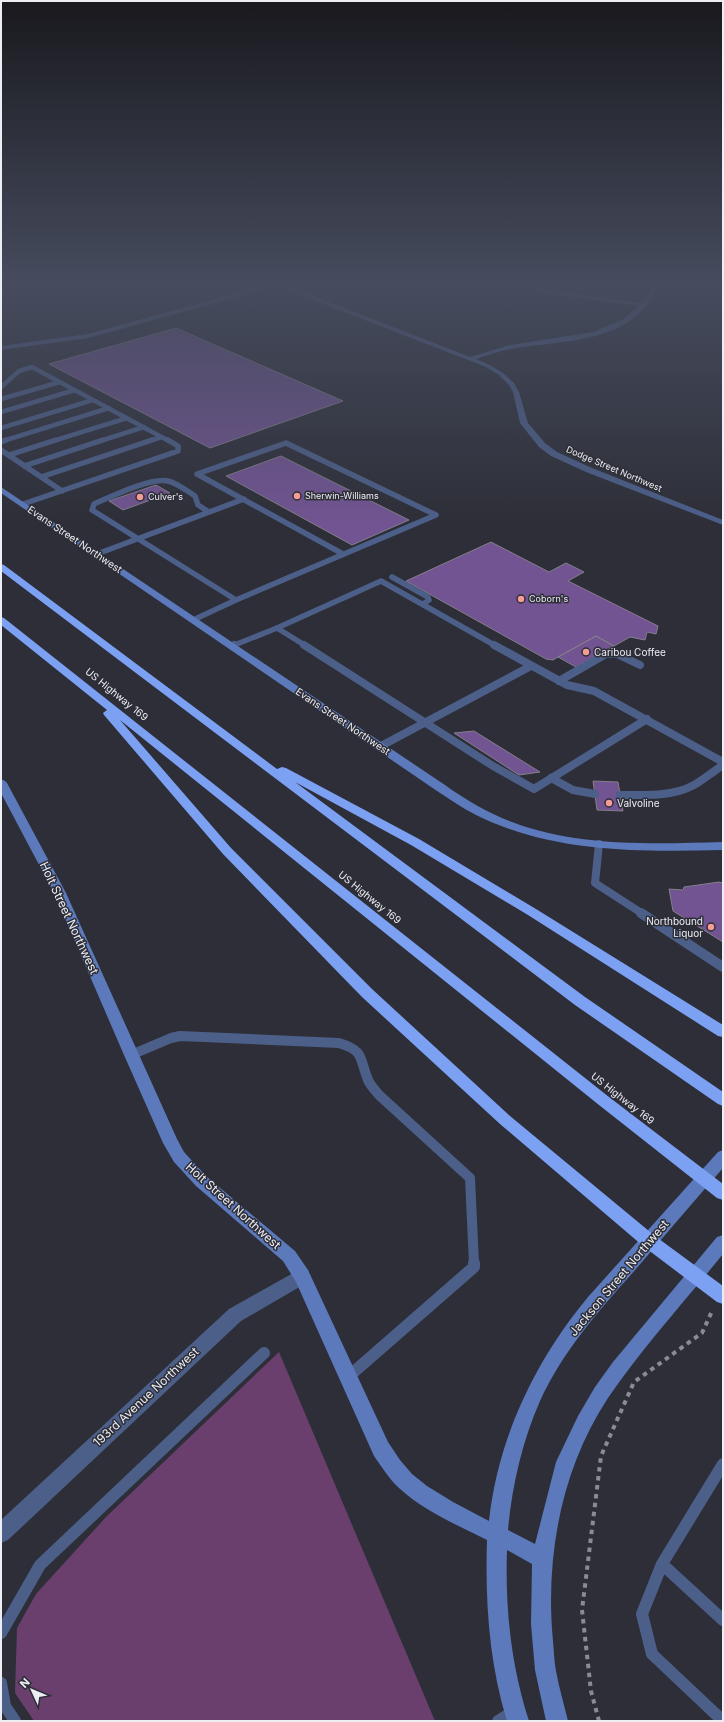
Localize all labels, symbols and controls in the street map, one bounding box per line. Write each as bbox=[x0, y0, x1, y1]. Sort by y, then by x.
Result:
street label: Dodge Street Northwest bbox=[565, 443, 664, 494]
place label: Sherwin-Williams bbox=[305, 490, 379, 501]
place label: Culver's bbox=[148, 491, 183, 502]
marker: Sherwin-Williams bbox=[292, 491, 302, 501]
marker: Culver's bbox=[135, 492, 145, 502]
street label: Evans Street Northwest bbox=[26, 503, 125, 575]
place label: Coborn's bbox=[529, 593, 568, 604]
marker: Coborn's bbox=[516, 594, 526, 604]
place label: Caribou Coffee bbox=[594, 646, 666, 658]
marker: Caribou Coffee bbox=[581, 647, 591, 657]
street label: US Highway 169 bbox=[83, 665, 151, 723]
street label: Evans Street Northwest bbox=[294, 685, 393, 757]
place label: Valvoline bbox=[617, 797, 660, 809]
marker: Valvoline bbox=[604, 798, 614, 808]
street label: Holt Street Northwest bbox=[37, 859, 102, 977]
street label: US Highway 169 bbox=[336, 868, 404, 926]
place label: Northbound Liquor bbox=[646, 915, 703, 939]
marker: Northbound Liquor bbox=[706, 922, 716, 932]
street label: US Highway 169 bbox=[589, 1070, 657, 1126]
street label: Holt Street Northwest bbox=[183, 1159, 284, 1252]
street label: Jackson Street Northwest bbox=[566, 1216, 672, 1339]
street label: 193rd Avenue Northwest bbox=[90, 1344, 202, 1450]
north arrow bbox=[12, 1670, 52, 1710]
text: N bbox=[17, 1675, 33, 1691]

